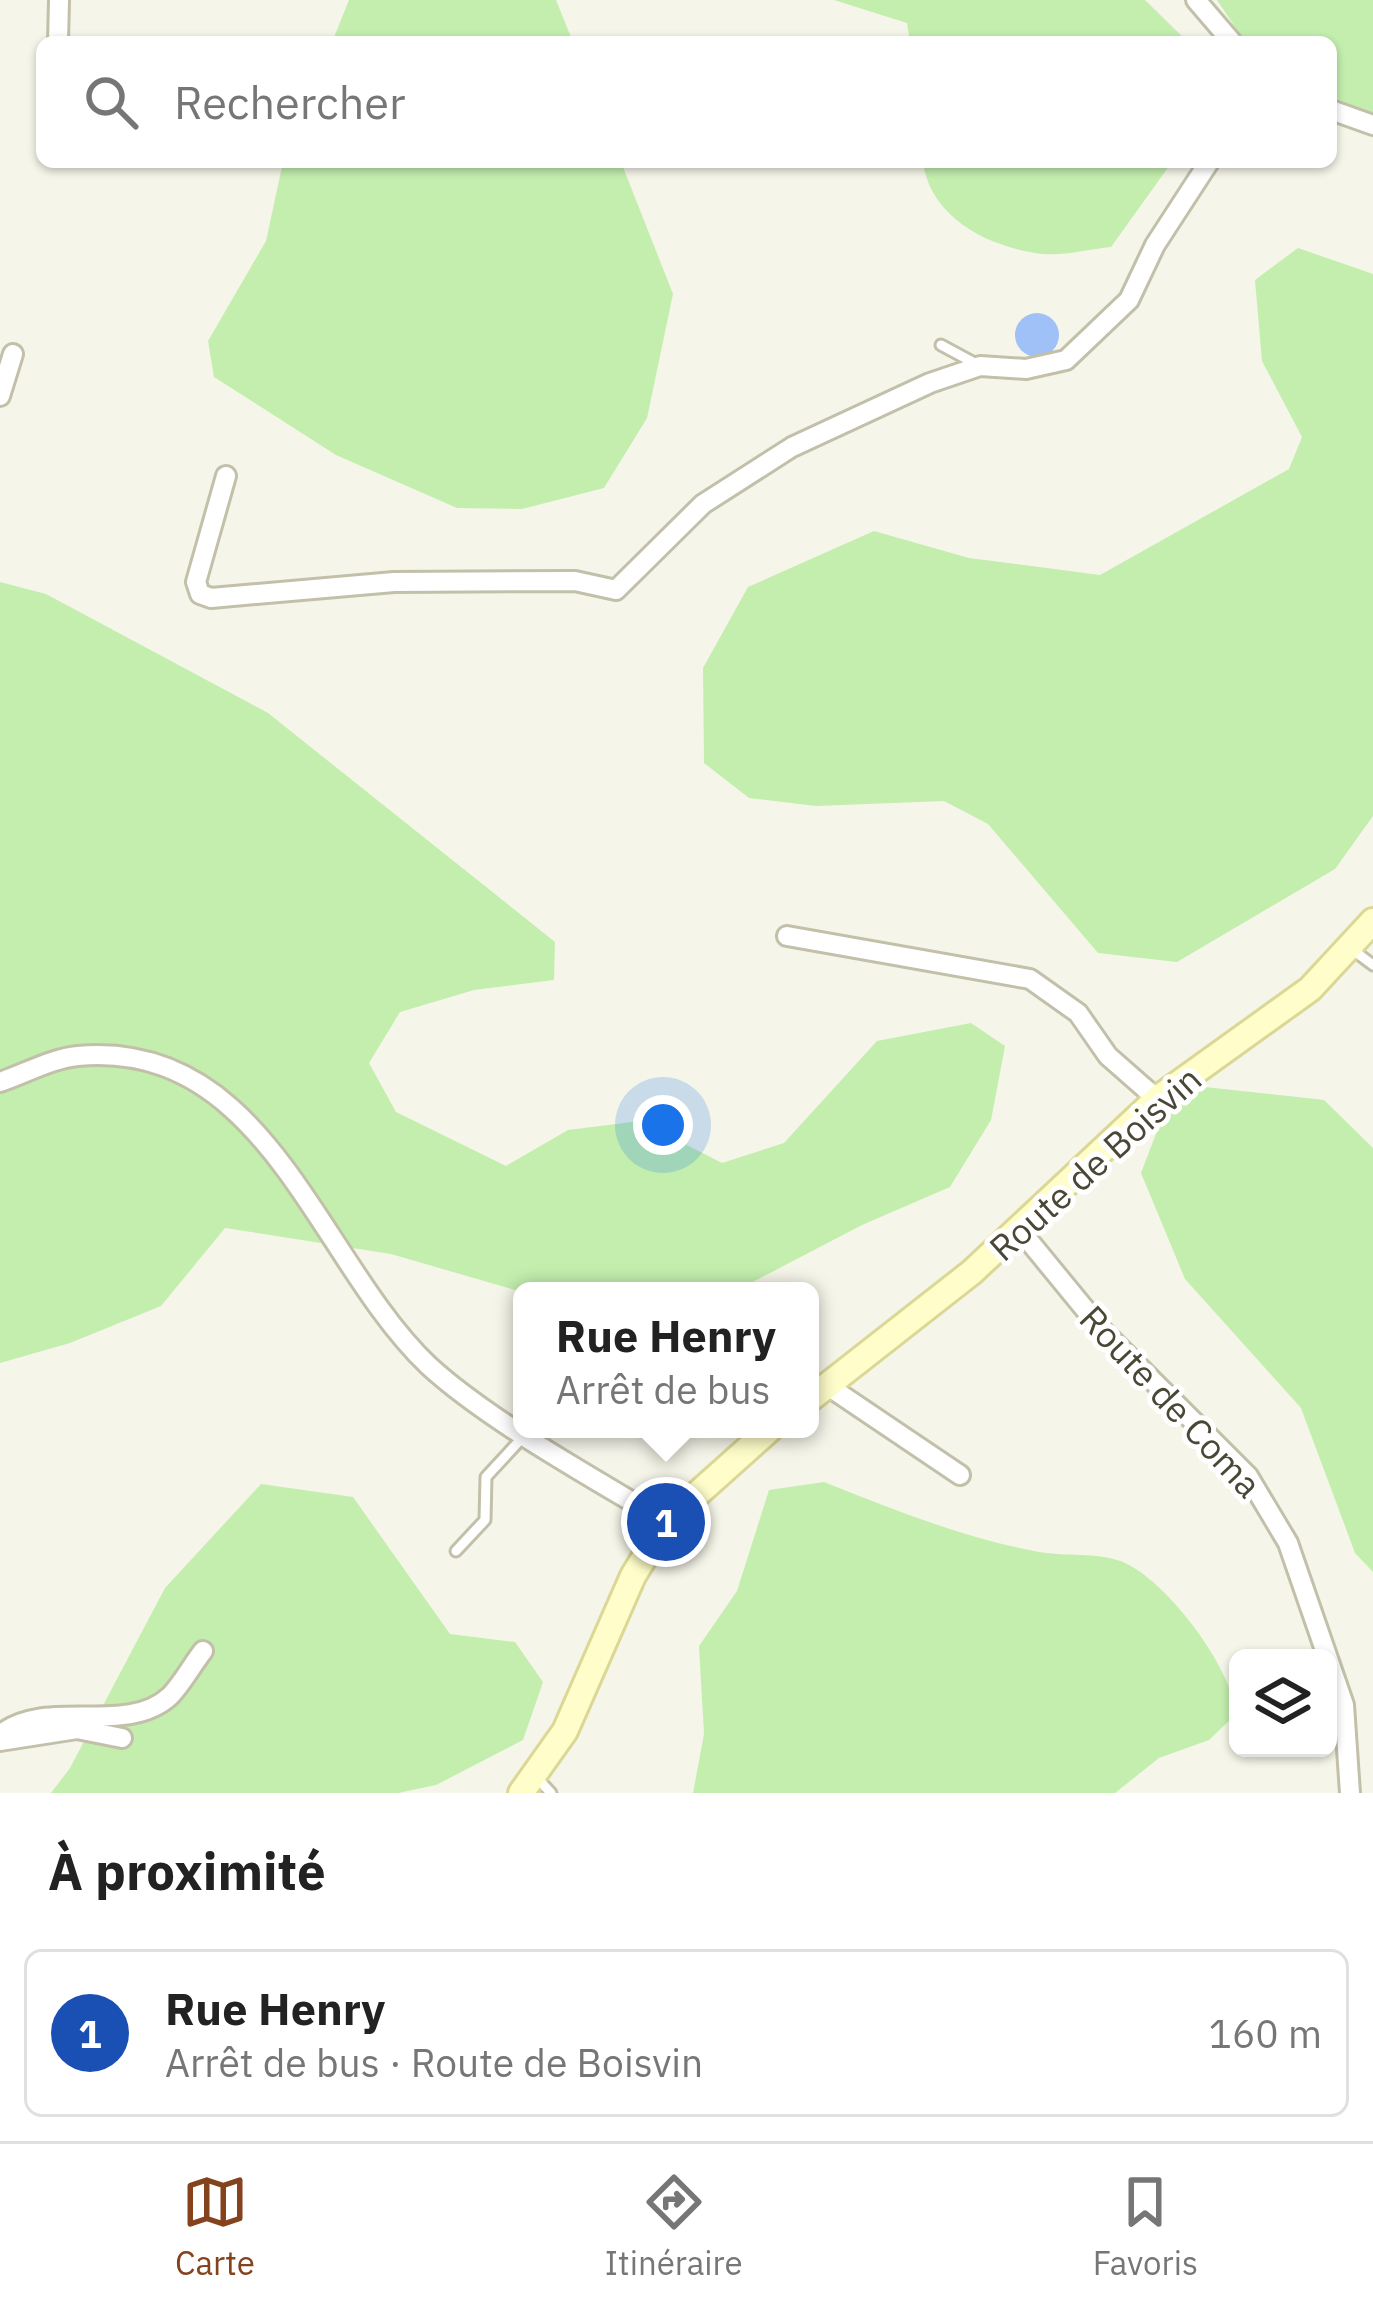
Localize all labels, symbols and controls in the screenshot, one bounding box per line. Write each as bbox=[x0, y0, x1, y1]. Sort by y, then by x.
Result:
search box bbox=[36, 36, 1337, 168]
icon: search bbox=[78, 69, 144, 135]
text: Rechercher bbox=[174, 73, 405, 131]
street label: Route de Boisvin bbox=[979, 1055, 1211, 1271]
your location bbox=[633, 1095, 693, 1155]
popup bbox=[513, 1282, 819, 1438]
street label: Route de Coma bbox=[1070, 1295, 1272, 1507]
text: Rue Henry bbox=[556, 1306, 776, 1364]
text: Arrêt de bus bbox=[556, 1364, 771, 1415]
pin: 1 bbox=[627, 1477, 705, 1567]
map controls bbox=[1229, 1649, 1337, 1757]
button: layers bbox=[1229, 1649, 1337, 1757]
text: À proximité bbox=[48, 1838, 326, 1904]
text: Rue Henry bbox=[165, 1979, 385, 2037]
text: 1 bbox=[78, 2008, 102, 2059]
text: 160 m bbox=[1209, 2008, 1322, 2059]
text: Arrêt de bus · Route de Boisvin bbox=[165, 2037, 703, 2088]
tab: Carte bbox=[175, 2169, 255, 2284]
tab: Itinéraire bbox=[605, 2169, 743, 2284]
tab: Favoris bbox=[1093, 2169, 1198, 2284]

